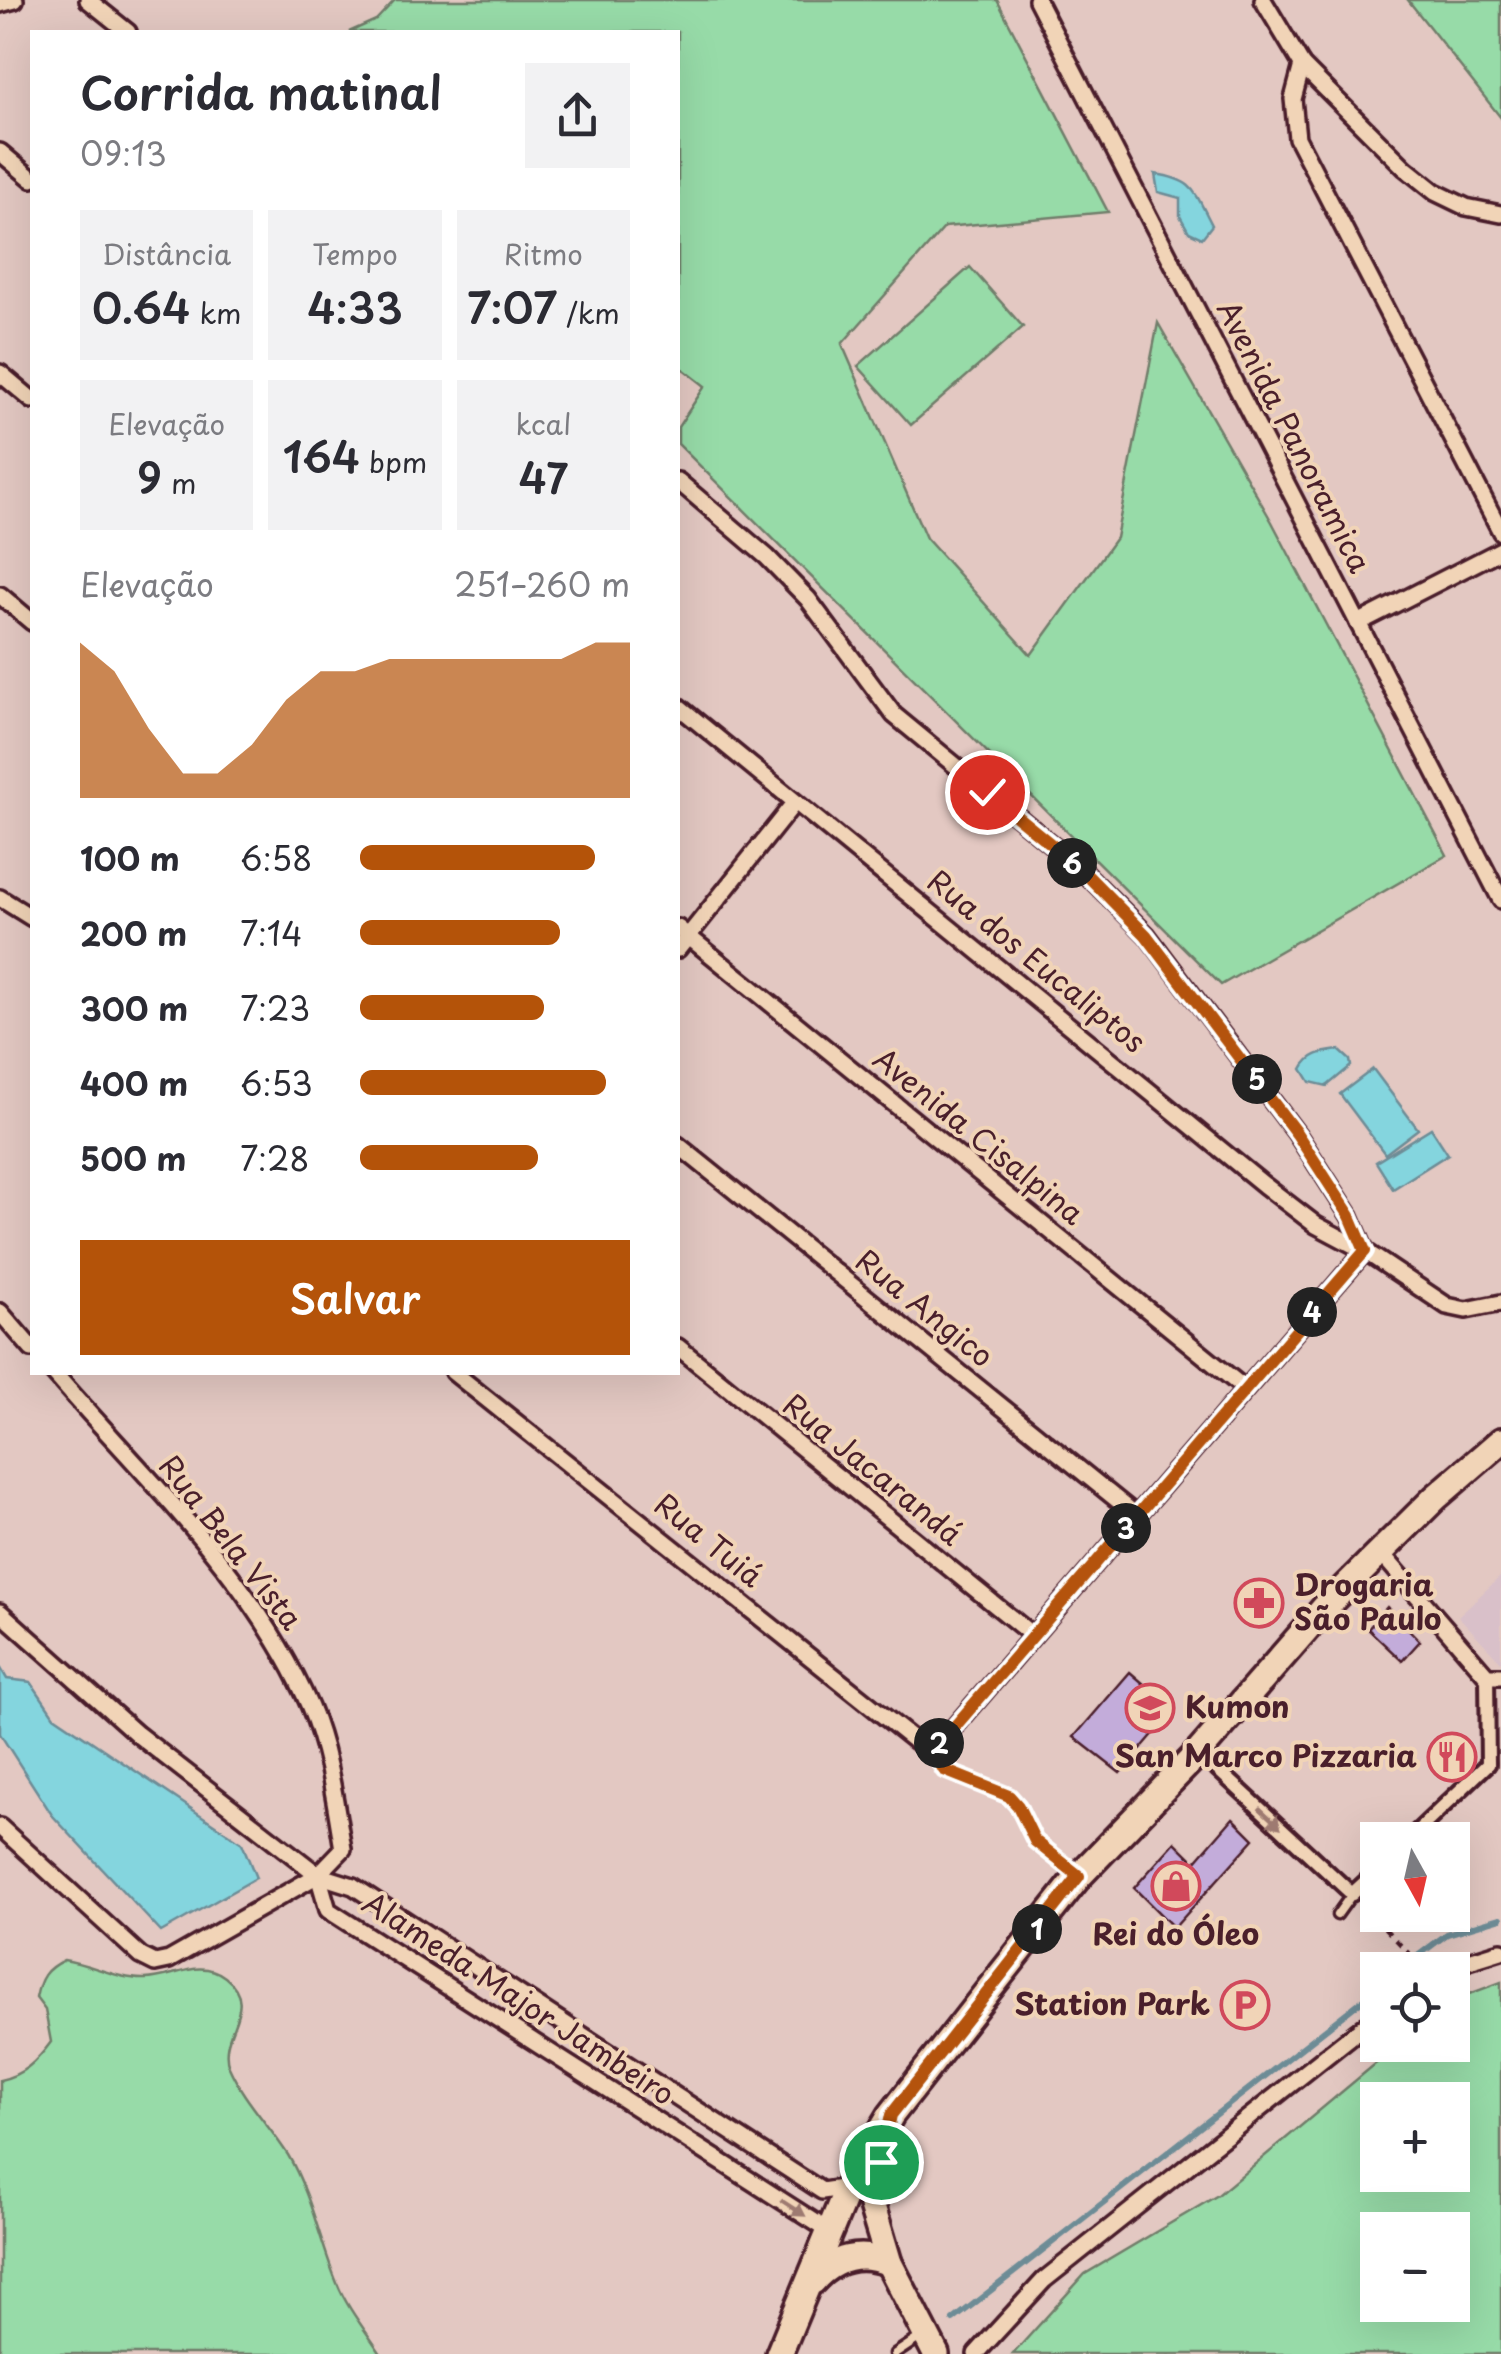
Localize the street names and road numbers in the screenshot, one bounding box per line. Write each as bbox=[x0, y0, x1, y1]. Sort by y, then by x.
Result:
street label: Avenida Panoramica bbox=[1207, 292, 1384, 580]
street label: Rua dos Eucaliptos bbox=[919, 858, 1156, 1062]
street label: Avenida Cisalpina bbox=[864, 1036, 1095, 1234]
street label: Rua Angico bbox=[847, 1237, 1004, 1377]
street label: Rua Jacarandá bbox=[774, 1382, 973, 1555]
street label: Rua Bela Vista bbox=[149, 1445, 315, 1639]
street label: Rua Tuiá bbox=[646, 1481, 774, 1597]
street label: Alameda Major Jambeiro bbox=[354, 1879, 684, 2115]

